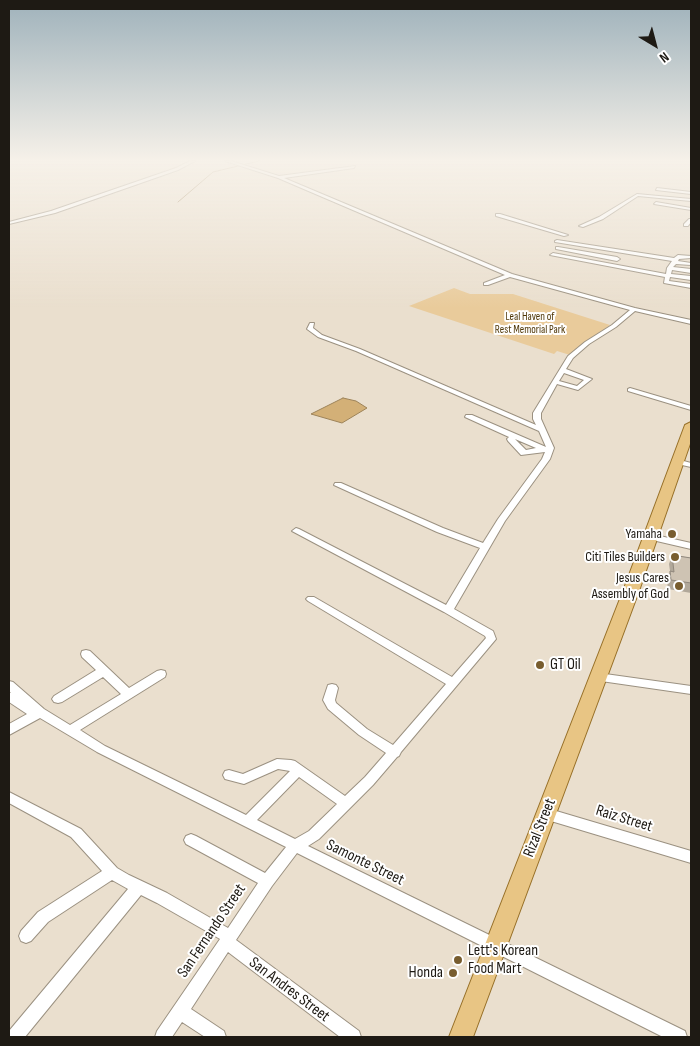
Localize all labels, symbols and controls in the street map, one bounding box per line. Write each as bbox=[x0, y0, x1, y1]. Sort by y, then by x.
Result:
north arrow bbox=[630, 20, 680, 70]
text: N bbox=[656, 48, 672, 66]
park label: Leal Haven of Rest Memorial Park bbox=[495, 310, 565, 336]
place label: Yamaha bbox=[626, 526, 662, 542]
marker: Yamaha bbox=[666, 528, 678, 540]
place label: Citi Tiles Builders bbox=[585, 549, 665, 565]
marker: Citi Tiles Builders bbox=[669, 551, 681, 563]
place label: Jesus Cares Assembly of God bbox=[592, 570, 669, 602]
marker: Jesus Cares Assembly of God bbox=[673, 580, 685, 592]
place label: GT Oil bbox=[550, 655, 581, 675]
marker: GT Oil bbox=[534, 659, 546, 671]
street label: Rizal Street bbox=[520, 796, 560, 860]
street label: Raiz Street bbox=[593, 801, 655, 837]
street label: Samonte Street bbox=[323, 836, 407, 890]
street label: San Fernando Street bbox=[174, 881, 250, 981]
place label: Lett's Korean Food Mart bbox=[468, 941, 538, 979]
street label: San Andres Street bbox=[245, 953, 333, 1027]
marker: Lett's Korean Food Mart bbox=[452, 954, 464, 966]
place label: Honda bbox=[409, 963, 443, 983]
marker: Honda bbox=[447, 967, 459, 979]

